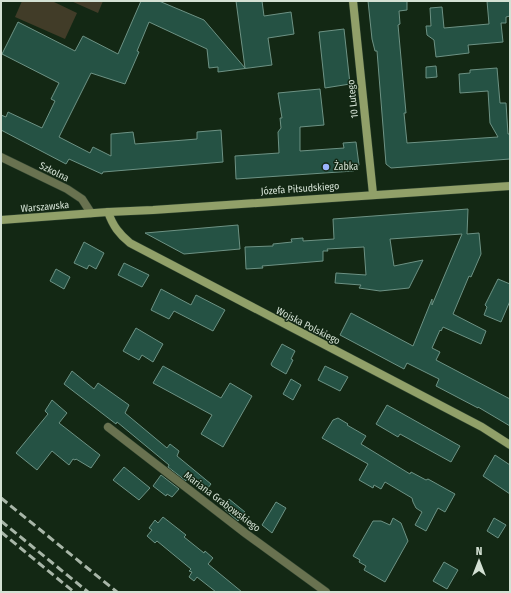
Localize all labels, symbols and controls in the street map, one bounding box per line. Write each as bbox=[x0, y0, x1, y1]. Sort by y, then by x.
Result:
street label: 10 Lutego bbox=[345, 79, 361, 119]
place label: Żabka bbox=[334, 159, 358, 173]
street label: Szkolna bbox=[37, 160, 71, 184]
marker: Żabka bbox=[321, 162, 331, 172]
street label: Józefa Piłsudskiego bbox=[260, 180, 340, 198]
street label: Warszawska bbox=[20, 199, 70, 215]
street label: Wojska Polskiego bbox=[274, 305, 342, 347]
street label: Mariana Grabowskiego bbox=[181, 469, 263, 535]
north arrow bbox=[459, 541, 499, 581]
text: N bbox=[476, 545, 482, 558]

